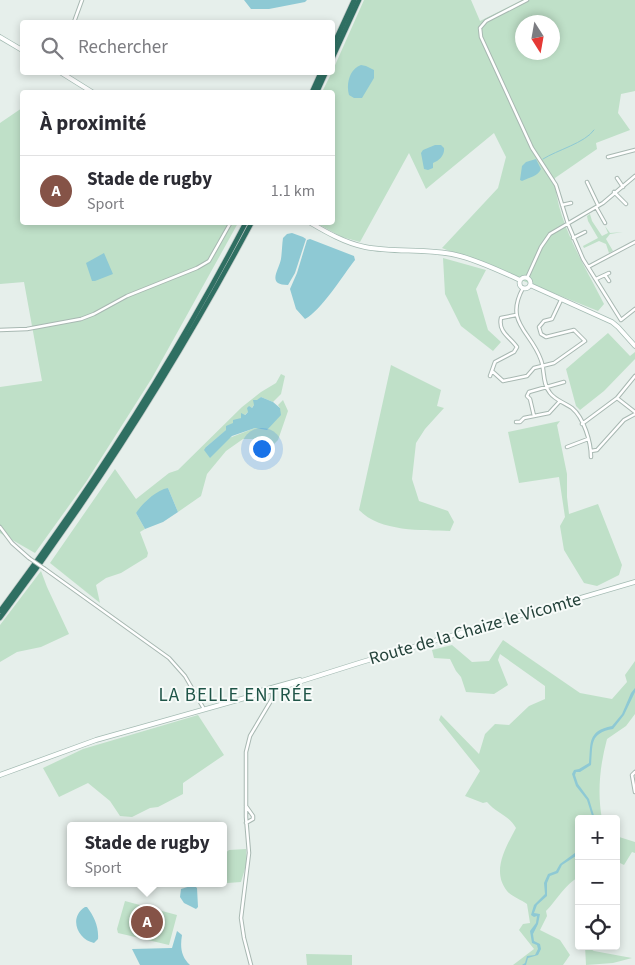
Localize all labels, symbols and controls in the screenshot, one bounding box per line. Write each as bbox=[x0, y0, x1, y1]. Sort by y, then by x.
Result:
north arrow bbox=[515, 15, 560, 60]
search box bbox=[20, 20, 335, 75]
icon: search bbox=[38, 34, 66, 62]
text: Rechercher bbox=[78, 34, 168, 61]
text: À proximité bbox=[40, 108, 146, 138]
text: Stade de rugby bbox=[87, 166, 212, 193]
text: A bbox=[51, 180, 61, 202]
text: 1.1 km bbox=[271, 180, 315, 202]
text: Sport bbox=[87, 193, 124, 215]
your location bbox=[249, 436, 275, 462]
street label: Route de la Chaize le Vicomte bbox=[366, 587, 584, 671]
district label: LA BELLE ENTRÉE bbox=[158, 682, 314, 709]
map controls bbox=[575, 815, 620, 950]
button: + bbox=[575, 815, 620, 860]
popup bbox=[67, 822, 227, 887]
text: Stade de rugby bbox=[84, 830, 210, 857]
text: Sport bbox=[84, 857, 122, 879]
button: − bbox=[575, 860, 620, 905]
pin: A bbox=[131, 903, 163, 941]
button: locate bbox=[575, 905, 620, 950]

